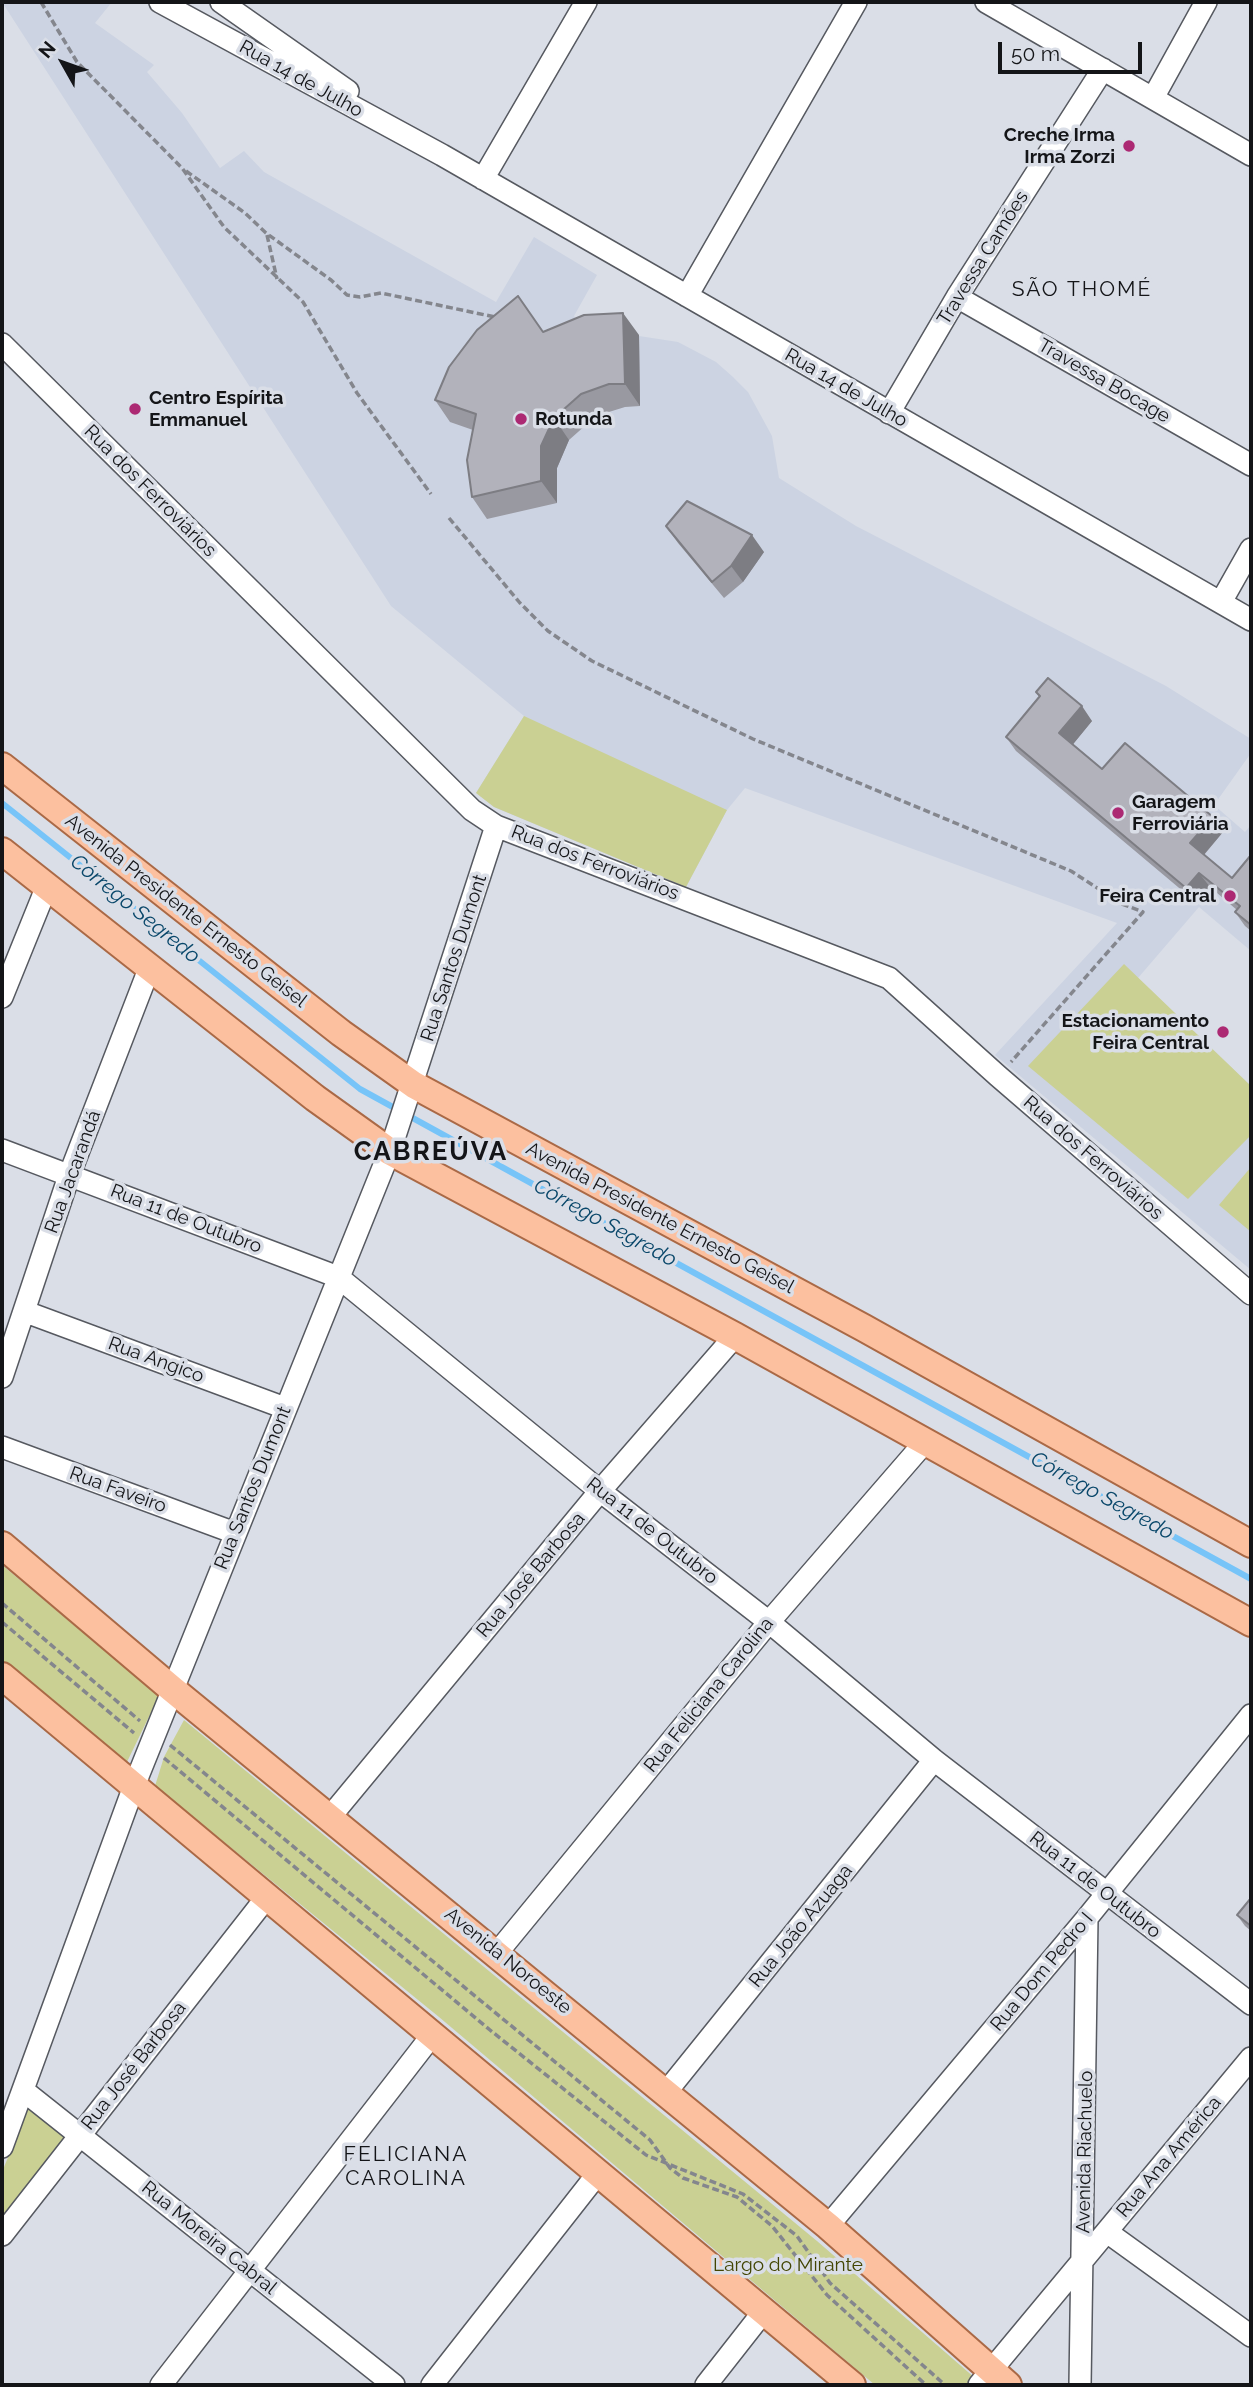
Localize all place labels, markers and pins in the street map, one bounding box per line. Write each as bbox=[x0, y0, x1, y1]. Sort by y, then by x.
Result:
place label: Creche Irma Irma Zorzi bbox=[1004, 124, 1115, 168]
marker: Creche Irma Irma Zorzi bbox=[1121, 138, 1137, 154]
place label: Centro Espírita Emmanuel bbox=[149, 387, 283, 431]
marker: Centro Espírita Emmanuel bbox=[127, 401, 143, 417]
place label: Rotunda bbox=[535, 408, 612, 430]
marker: Rotunda bbox=[513, 411, 529, 427]
place label: Garagem Ferroviária bbox=[1132, 791, 1229, 835]
marker: Garagem Ferroviária bbox=[1110, 805, 1126, 821]
place label: Feira Central bbox=[1099, 885, 1216, 907]
marker: Feira Central bbox=[1222, 888, 1238, 904]
place label: Estacionamento Feira Central bbox=[1061, 1010, 1209, 1054]
marker: Estacionamento Feira Central bbox=[1215, 1024, 1231, 1040]

